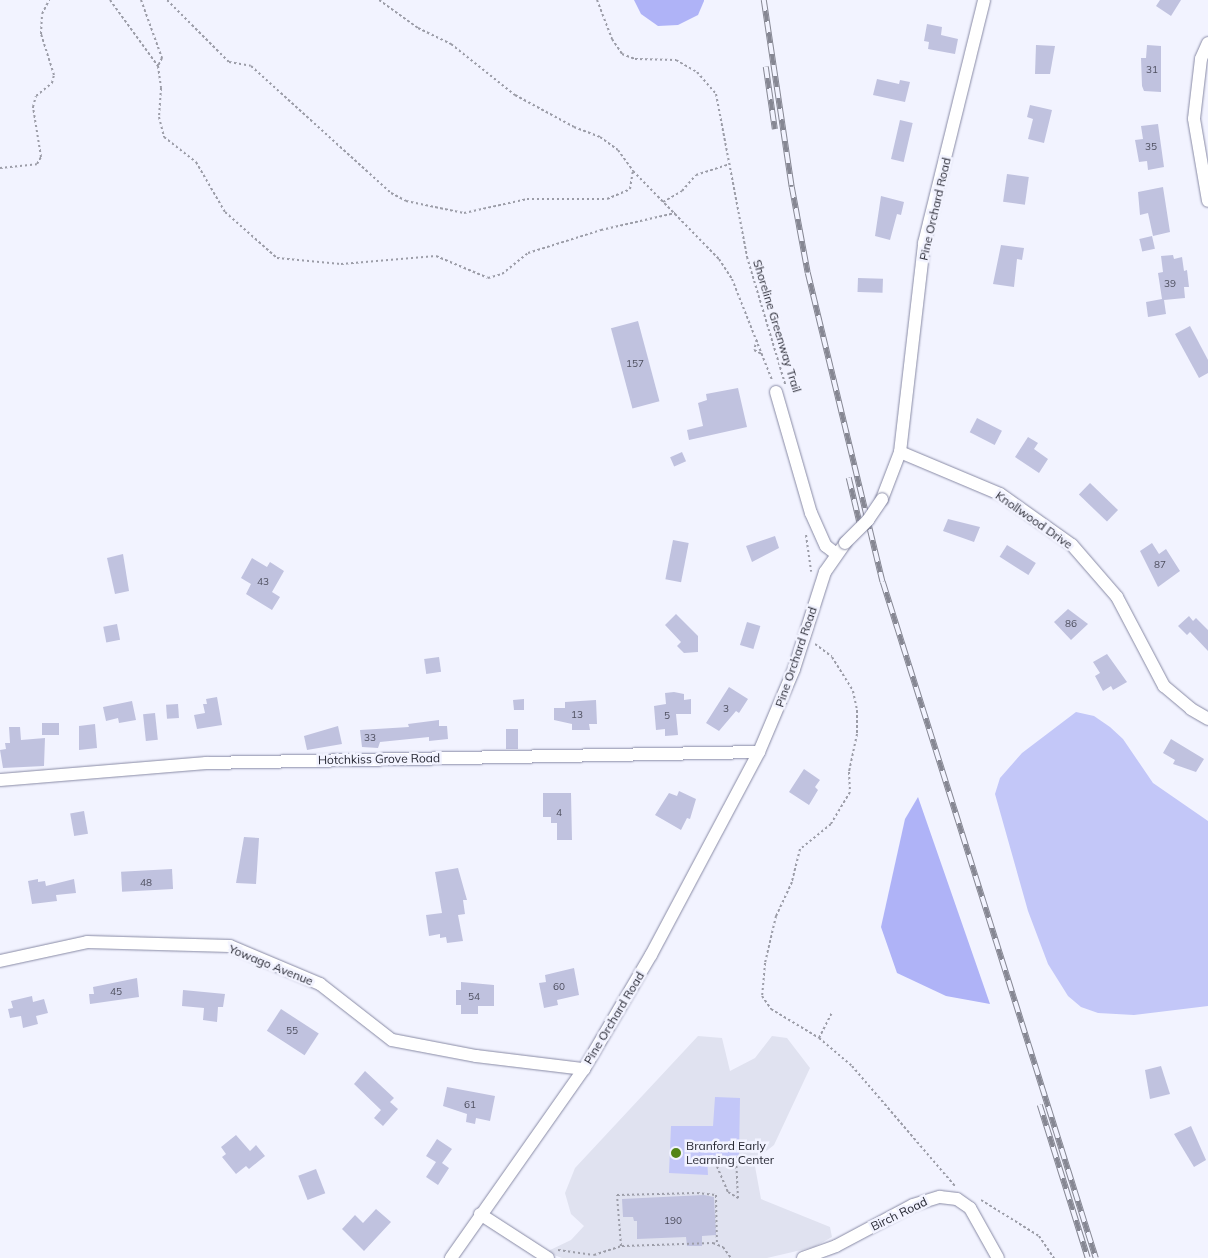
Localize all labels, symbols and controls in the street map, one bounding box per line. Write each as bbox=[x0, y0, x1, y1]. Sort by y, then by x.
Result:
house number: 31 bbox=[1146, 64, 1158, 76]
house number: 35 bbox=[1145, 141, 1157, 153]
street label: Pine Orchard Road bbox=[916, 156, 954, 262]
street label: Shoreline Greenway Trail bbox=[750, 258, 804, 394]
house number: 39 bbox=[1164, 278, 1176, 290]
house number: 157 bbox=[626, 358, 644, 370]
street label: Knollwood Drive bbox=[993, 488, 1075, 552]
house number: 87 bbox=[1154, 559, 1166, 571]
house number: 43 bbox=[257, 576, 269, 588]
street label: Pine Orchard Road bbox=[772, 605, 820, 709]
house number: 86 bbox=[1065, 618, 1077, 630]
house number: 3 bbox=[723, 703, 729, 715]
house number: 13 bbox=[571, 709, 583, 721]
house number: 5 bbox=[664, 710, 670, 722]
house number: 33 bbox=[364, 732, 376, 744]
street label: Hotchkiss Grove Road bbox=[318, 751, 440, 767]
house number: 4 bbox=[556, 807, 562, 819]
house number: 48 bbox=[140, 877, 152, 889]
street label: Yowago Avenue bbox=[227, 942, 315, 988]
street label: Pine Orchard Road bbox=[581, 969, 647, 1067]
house number: 60 bbox=[553, 981, 565, 993]
house number: 45 bbox=[110, 986, 122, 998]
house number: 54 bbox=[468, 991, 480, 1003]
house number: 55 bbox=[286, 1025, 298, 1037]
house number: 61 bbox=[464, 1099, 476, 1111]
place label: Branford Early Learning Center bbox=[686, 1139, 774, 1167]
marker: Branford Early Learning Center bbox=[670, 1147, 682, 1159]
street label: Birch Road bbox=[869, 1194, 929, 1234]
house number: 190 bbox=[664, 1215, 682, 1227]

